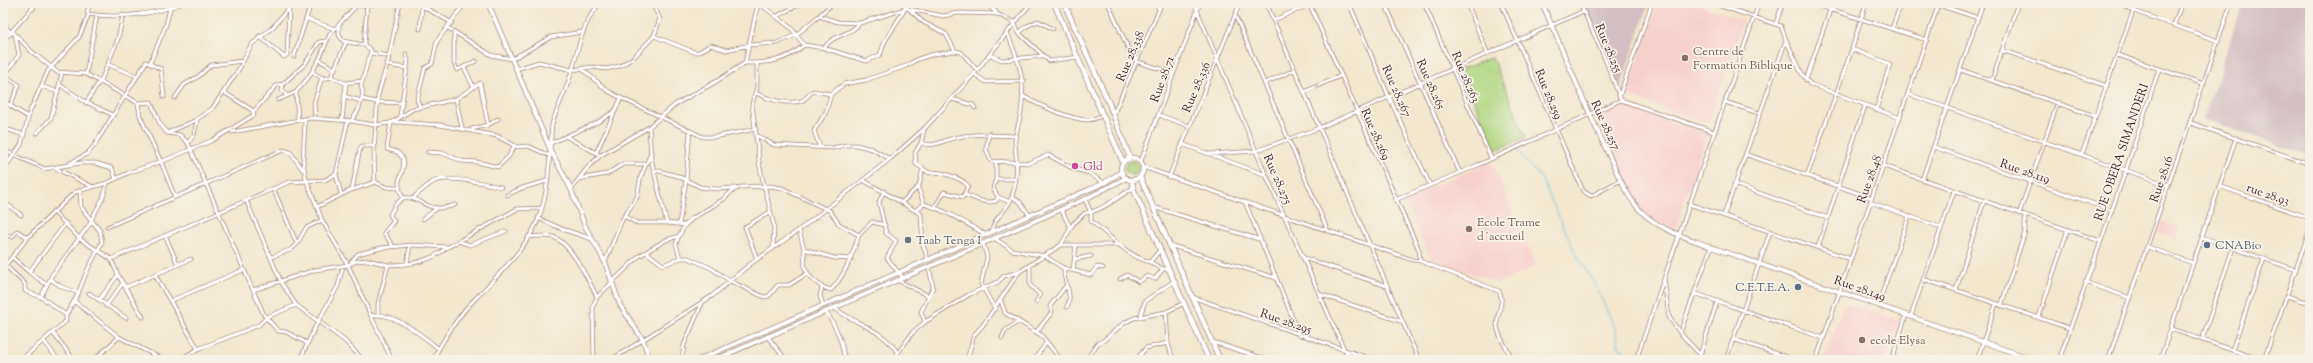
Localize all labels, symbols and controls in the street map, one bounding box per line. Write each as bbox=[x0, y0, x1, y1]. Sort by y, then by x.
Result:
street label: Rue 28.255 bbox=[1590, 21, 1626, 76]
street label: Rue 28.338 bbox=[1112, 28, 1150, 85]
place label: Centre de Formation Biblique bbox=[1693, 43, 1793, 75]
street label: Rue 28.263 bbox=[1446, 49, 1484, 106]
marker: Centre de Formation Biblique bbox=[1680, 53, 1690, 63]
street label: Rue 28.71 bbox=[1146, 54, 1180, 105]
street label: Rue 28.265 bbox=[1411, 56, 1449, 113]
street label: Rue 28.336 bbox=[1178, 59, 1216, 115]
street label: Rue 28.267 bbox=[1377, 62, 1416, 120]
street label: Rue 28.259 bbox=[1529, 66, 1567, 123]
street label: RUE OBERA SIMANDERI bbox=[2090, 81, 2154, 223]
street label: Rue 28.257 bbox=[1586, 97, 1625, 154]
street label: Rue 28.269 bbox=[1356, 106, 1395, 163]
street label: Rue 28.275 bbox=[1258, 151, 1296, 208]
street label: Rue 28.48 bbox=[1853, 153, 1887, 206]
street label: Rue 28.16 bbox=[2146, 154, 2178, 205]
street label: Rue 28.119 bbox=[1997, 155, 2052, 189]
place label: Gld bbox=[1083, 158, 1103, 176]
marker: Gld bbox=[1070, 161, 1080, 171]
street label: rue 28.93 bbox=[2244, 179, 2292, 211]
place label: Ecole Trame d´accueil bbox=[1477, 214, 1541, 246]
marker: Ecole Trame d´accueil bbox=[1464, 224, 1474, 234]
place label: Taab Tenga I bbox=[916, 232, 981, 250]
marker: Taab Tenga I bbox=[903, 235, 913, 245]
place label: CNABio bbox=[2215, 237, 2262, 255]
marker: CNABio bbox=[2202, 240, 2212, 250]
street label: Rue 28.149 bbox=[1831, 272, 1888, 306]
place label: C.E.T.E.A. bbox=[1735, 279, 1790, 297]
marker: C.E.T.E.A. bbox=[1793, 282, 1803, 292]
street label: Rue 28.295 bbox=[1257, 305, 1314, 339]
place label: ecole Elysa bbox=[1870, 332, 1926, 350]
marker: ecole Elysa bbox=[1857, 335, 1867, 345]

